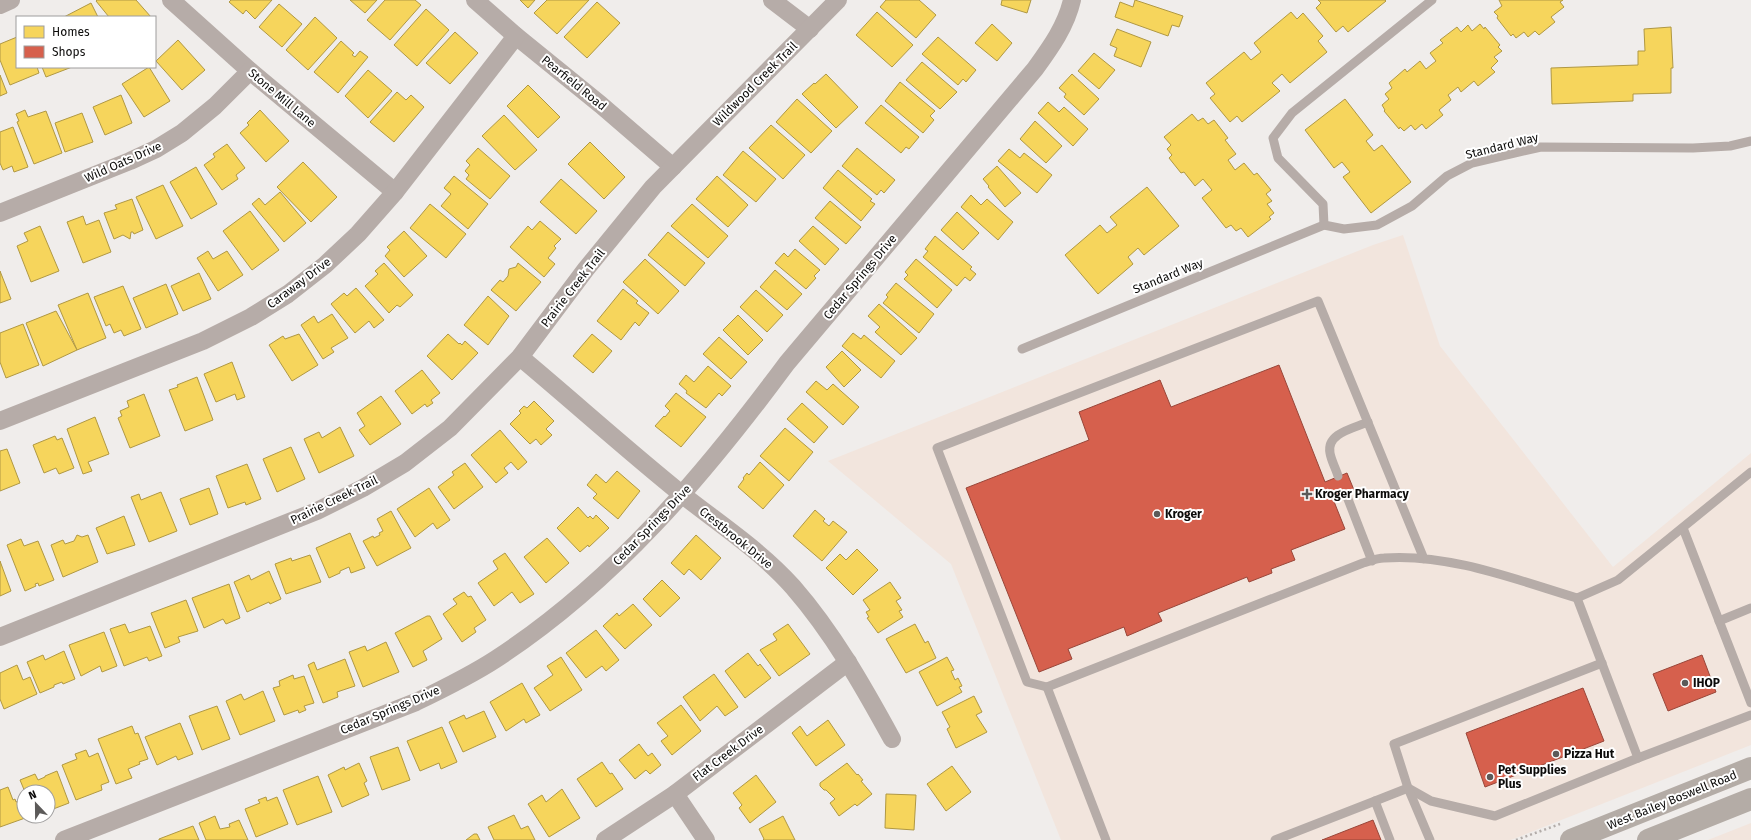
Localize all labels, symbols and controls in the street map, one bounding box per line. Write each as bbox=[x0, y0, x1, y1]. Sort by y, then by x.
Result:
legend bbox=[16, 16, 156, 68]
text: Homes bbox=[52, 25, 90, 39]
street label: Wildwood Creek Trail bbox=[710, 39, 800, 129]
text: Shops bbox=[52, 45, 86, 59]
street label: Pearfield Road bbox=[539, 53, 609, 113]
street label: Stone Mill Lane bbox=[246, 66, 318, 130]
street label: Standard Way bbox=[1464, 130, 1540, 162]
street label: Wild Oats Drive bbox=[82, 139, 164, 185]
street label: Cedar Springs Drive bbox=[820, 232, 900, 322]
street label: Prairie Creek Trail bbox=[538, 246, 608, 330]
street label: Caraway Drive bbox=[265, 255, 333, 311]
street label: Standard Way bbox=[1131, 256, 1205, 296]
street label: Prairie Creek Trail bbox=[288, 473, 380, 527]
street label: Cedar Springs Drive bbox=[610, 482, 694, 568]
place label: Kroger Pharmacy bbox=[1315, 487, 1409, 501]
marker: Kroger Pharmacy bbox=[1302, 489, 1312, 499]
street label: Crestbrook Drive bbox=[697, 504, 775, 572]
place label: Kroger bbox=[1165, 507, 1202, 521]
marker: Kroger bbox=[1152, 509, 1162, 519]
place label: IHOP bbox=[1693, 676, 1720, 690]
marker: IHOP bbox=[1680, 678, 1690, 688]
street label: Cedar Springs Drive bbox=[338, 683, 442, 737]
street label: Flat Creek Drive bbox=[690, 722, 766, 784]
place label: Pizza Hut bbox=[1564, 747, 1615, 761]
marker: Pizza Hut bbox=[1551, 749, 1561, 759]
place label: Pet Supplies Plus bbox=[1498, 763, 1567, 791]
street label: West Bailey Boswell Road bbox=[1605, 768, 1739, 832]
marker: Pet Supplies Plus bbox=[1485, 772, 1495, 782]
north arrow bbox=[16, 784, 56, 824]
text: N bbox=[27, 788, 38, 803]

